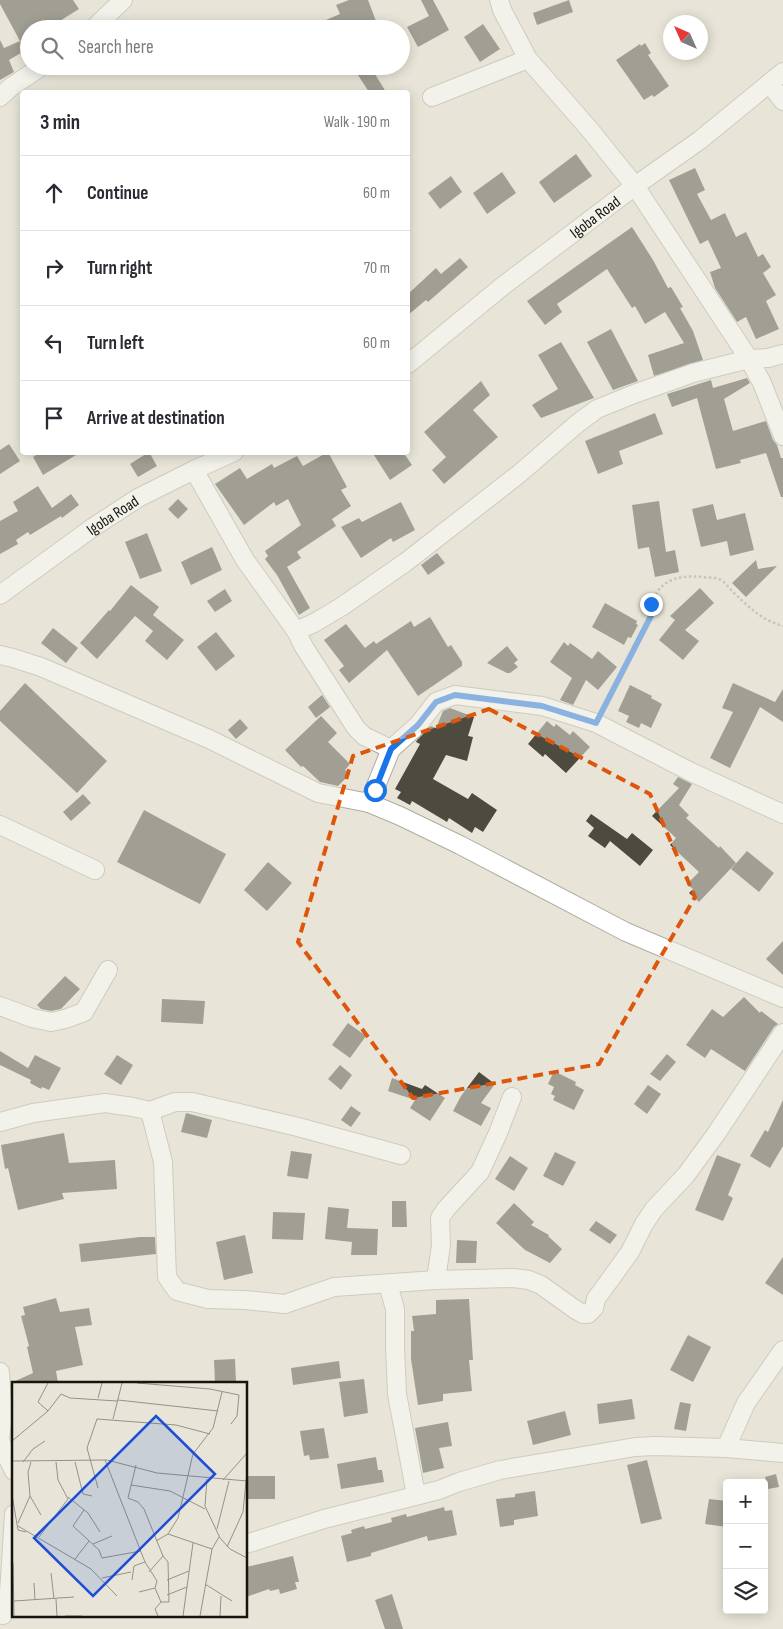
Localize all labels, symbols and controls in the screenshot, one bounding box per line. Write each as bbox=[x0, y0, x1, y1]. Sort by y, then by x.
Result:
north arrow bbox=[663, 15, 708, 60]
search box bbox=[20, 20, 410, 75]
icon: search bbox=[38, 34, 66, 62]
text: Search here bbox=[78, 36, 154, 59]
text: 3 min bbox=[40, 110, 80, 135]
text: Walk · 190 m bbox=[324, 113, 390, 132]
icon: ahead bbox=[40, 179, 68, 207]
text: Continue bbox=[87, 182, 148, 205]
text: 60 m bbox=[363, 184, 390, 203]
street label: Igoba Road bbox=[567, 193, 625, 243]
icon: right bbox=[40, 254, 68, 282]
text: Turn right bbox=[87, 257, 152, 280]
text: 70 m bbox=[364, 259, 390, 278]
icon: left bbox=[40, 329, 68, 357]
text: Turn left bbox=[87, 332, 144, 355]
text: 60 m bbox=[363, 334, 390, 353]
icon: arrive bbox=[40, 404, 68, 432]
text: Arrive at destination bbox=[87, 407, 225, 430]
street label: Igoba Road bbox=[83, 492, 143, 540]
route end bbox=[640, 593, 663, 616]
route start bbox=[364, 779, 387, 802]
inset map bbox=[12, 1382, 248, 1616]
map controls bbox=[723, 1479, 768, 1614]
button: + bbox=[723, 1479, 768, 1524]
button: − bbox=[723, 1524, 768, 1569]
button: layers bbox=[723, 1569, 768, 1614]

